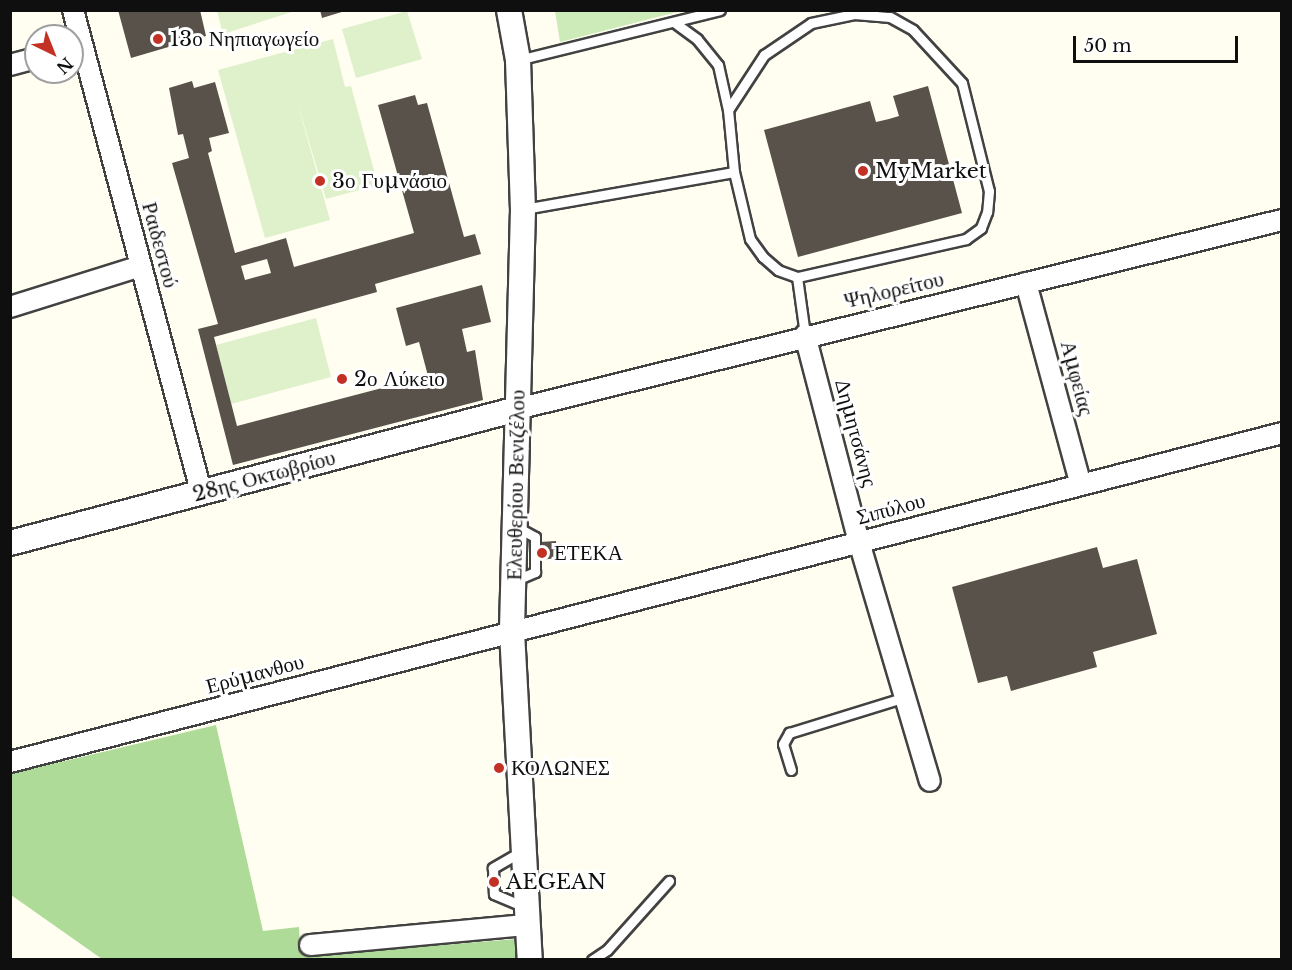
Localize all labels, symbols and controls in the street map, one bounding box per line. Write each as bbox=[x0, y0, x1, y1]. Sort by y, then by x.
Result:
north arrow bbox=[24, 24, 84, 84]
scale bar bbox=[1076, 24, 1241, 62]
place label: 13ο Νηπιαγωγείο bbox=[170, 26, 319, 52]
marker: 13ο Νηπιαγωγείο bbox=[151, 32, 165, 46]
text: 50 m bbox=[1084, 35, 1132, 57]
text: N bbox=[53, 53, 77, 78]
place label: MyMarket bbox=[875, 158, 987, 184]
marker: MyMarket bbox=[856, 164, 870, 178]
place label: 3ο Γυμνάσιο bbox=[332, 168, 447, 194]
marker: 3ο Γυμνάσιο bbox=[313, 174, 327, 188]
street label: Ραιδεστού bbox=[136, 199, 184, 291]
street label: Ψηλορείτου bbox=[842, 266, 946, 314]
street label: Αμφείας bbox=[1055, 338, 1099, 418]
place label: 2ο Λύκειο bbox=[354, 366, 445, 392]
marker: 2ο Λύκειο bbox=[335, 372, 349, 386]
street label: Δημητσάνης bbox=[830, 377, 882, 489]
street label: Ελευθερίου Βενιζέλου bbox=[502, 389, 530, 581]
street label: 28ης Οκτωβρίου bbox=[190, 445, 338, 507]
street label: Σιπύλου bbox=[854, 488, 928, 530]
place label: ΕΤΕΚΑ bbox=[554, 540, 623, 566]
marker: ΕΤΕΚΑ bbox=[535, 546, 549, 560]
street label: Ερύμανθου bbox=[203, 649, 307, 699]
place label: ΚΟΛΩΝΕΣ bbox=[511, 755, 610, 781]
marker: ΚΟΛΩΝΕΣ bbox=[492, 761, 506, 775]
place label: AEGEAN bbox=[506, 869, 606, 895]
marker: AEGEAN bbox=[487, 875, 501, 889]

